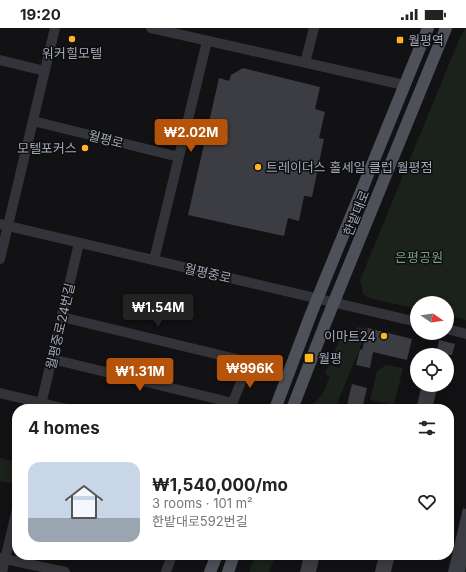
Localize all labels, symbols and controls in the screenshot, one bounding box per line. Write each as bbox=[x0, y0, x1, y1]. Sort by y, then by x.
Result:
text: 19:20 bbox=[20, 5, 61, 24]
place label: 월평역 bbox=[408, 32, 444, 48]
marker: 워커힐모텔 bbox=[67, 34, 77, 44]
marker: 월평역 bbox=[395, 35, 405, 45]
place label: 워커힐모텔 bbox=[42, 45, 102, 61]
pin: ₩2.02M bbox=[158, 119, 224, 153]
text: ₩2.02M bbox=[164, 124, 218, 140]
street label: 월평로 bbox=[87, 127, 125, 151]
place label: 모텔포커스 bbox=[17, 140, 77, 156]
marker: 모텔포커스 bbox=[80, 143, 90, 153]
place label: 트레이더스 홀세일 클럽 월평점 bbox=[266, 159, 432, 175]
marker: 트레이더스 홀세일 클럽 월평점 bbox=[253, 162, 263, 172]
street label: 한밭대로 bbox=[340, 188, 372, 238]
park label: 은평공원 bbox=[395, 249, 443, 265]
street label: 월평중로 bbox=[183, 260, 233, 286]
street label: 월평중로24번길 bbox=[42, 281, 78, 371]
pin: ₩1.54M bbox=[125, 294, 191, 328]
north arrow bbox=[410, 296, 454, 340]
map controls bbox=[410, 296, 454, 392]
text: ₩1.54M bbox=[132, 299, 184, 315]
place label: 이마트24 bbox=[324, 328, 376, 344]
marker: 이마트24 bbox=[379, 331, 389, 341]
button: locate bbox=[410, 348, 454, 392]
place label: 월평 bbox=[318, 350, 342, 366]
marker: 월평 bbox=[303, 352, 315, 364]
pin: ₩996K bbox=[222, 355, 278, 389]
pin: ₩1.31M bbox=[107, 358, 173, 392]
text: ₩996K bbox=[226, 360, 274, 376]
text: ₩1.31M bbox=[115, 363, 165, 379]
icon: filters bbox=[416, 417, 438, 439]
text: 4 homes bbox=[28, 418, 100, 438]
text: ₩1,540,000/mo bbox=[152, 475, 288, 495]
icon: home bbox=[60, 478, 108, 526]
icon: heart bbox=[416, 491, 438, 513]
text: 3 rooms · 101 m² bbox=[152, 495, 253, 511]
text: 한밭대로592번길 bbox=[152, 513, 248, 529]

